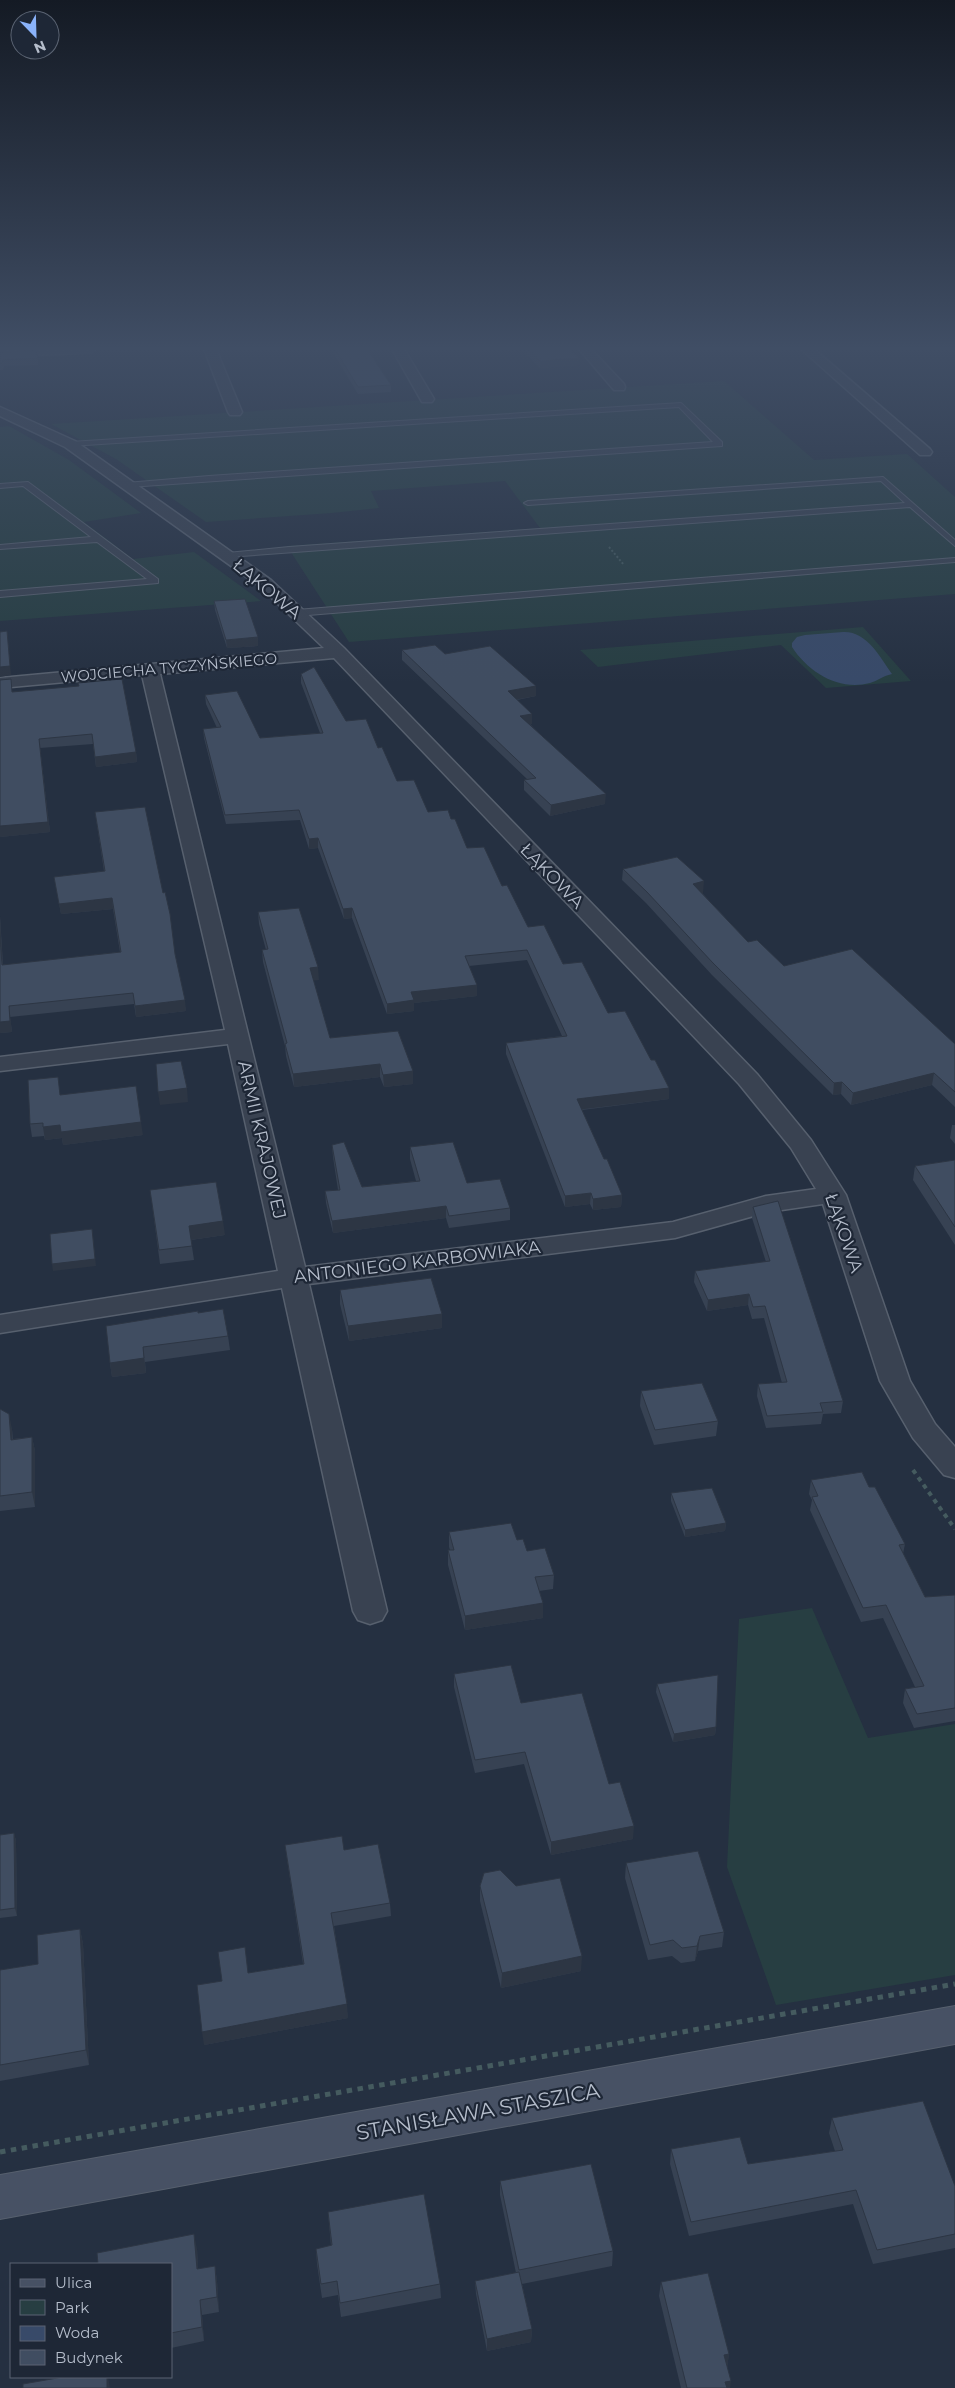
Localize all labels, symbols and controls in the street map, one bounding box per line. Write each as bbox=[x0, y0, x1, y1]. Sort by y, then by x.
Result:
north arrow bbox=[10, 10, 60, 60]
text: N bbox=[31, 36, 49, 57]
street label: ŁĄKOWA bbox=[228, 554, 306, 624]
street label: WOJCIECHA TYCZYŃSKIEGO bbox=[60, 649, 278, 686]
street label: ŁĄKOWA bbox=[515, 839, 589, 913]
street label: ARMII KRAJOWEJ bbox=[233, 1058, 291, 1222]
street label: ŁĄKOWA bbox=[820, 1190, 868, 1276]
street label: ANTONIEGO KARBOWIAKA bbox=[292, 1236, 542, 1288]
street label: STANISŁAWA STASZICA bbox=[354, 2078, 603, 2145]
legend bbox=[10, 2263, 172, 2378]
text: Ulica bbox=[55, 2273, 92, 2292]
text: Park bbox=[55, 2298, 89, 2317]
text: Woda bbox=[55, 2323, 99, 2342]
text: Budynek bbox=[55, 2348, 123, 2367]

